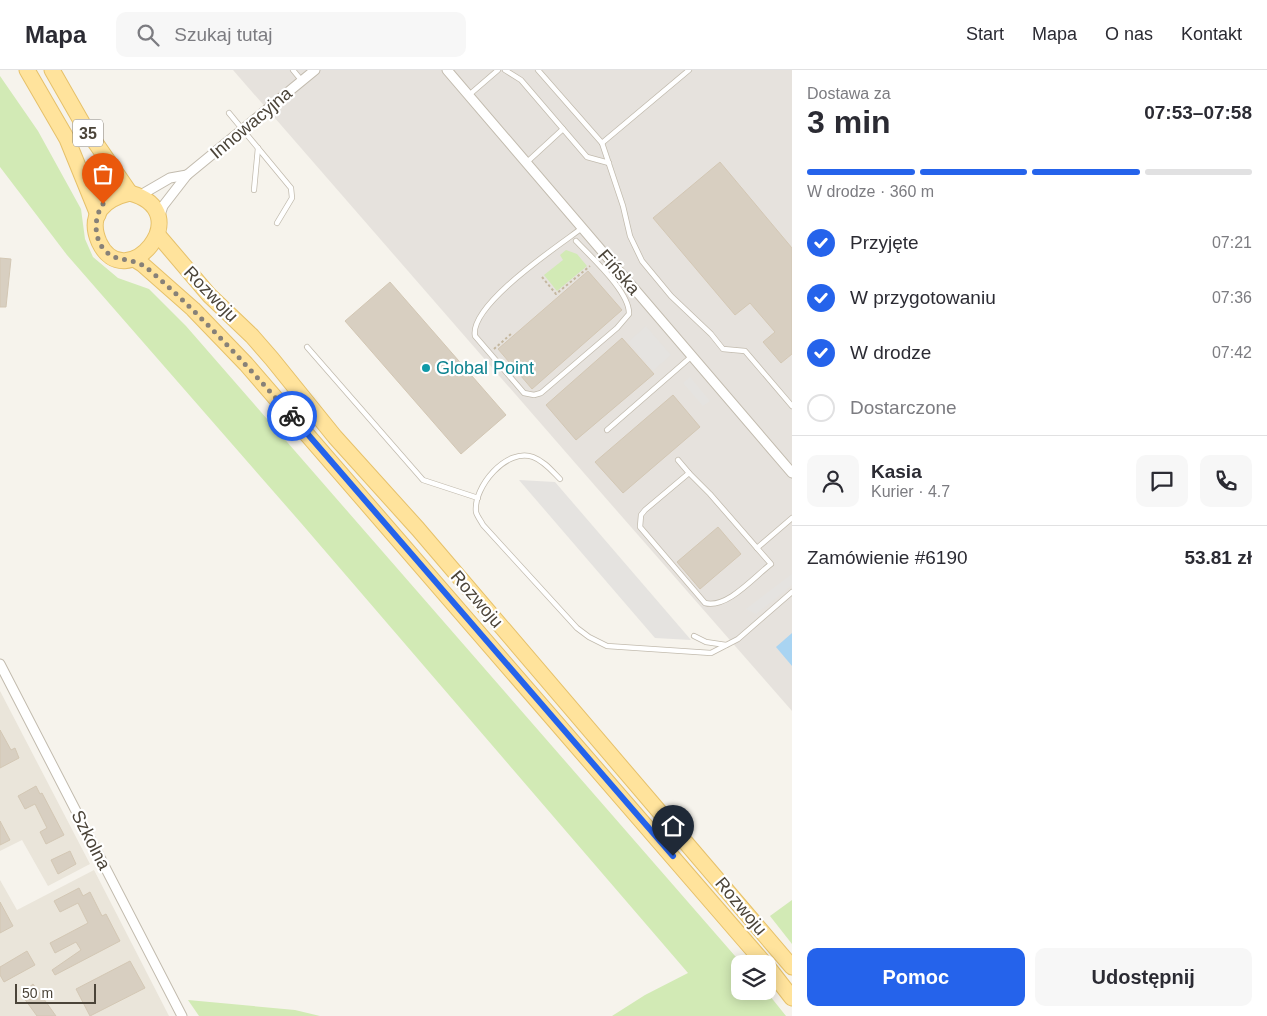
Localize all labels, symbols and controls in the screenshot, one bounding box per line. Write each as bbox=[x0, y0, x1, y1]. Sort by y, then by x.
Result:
search box bbox=[116, 12, 466, 57]
text: Mapa bbox=[25, 21, 86, 48]
icon: search bbox=[134, 21, 162, 49]
text: Szukaj tutaj bbox=[174, 24, 273, 45]
text: Start bbox=[966, 24, 1004, 44]
text: Mapa bbox=[1032, 24, 1077, 44]
text: O nas bbox=[1105, 24, 1153, 44]
text: Kontakt bbox=[1181, 24, 1242, 44]
street label: Innowacyjna bbox=[206, 83, 297, 163]
text: Dostawa za bbox=[807, 85, 891, 102]
text: 07:53–07:58 bbox=[1144, 102, 1252, 123]
text: 3 min bbox=[807, 104, 891, 140]
road number: 35 bbox=[73, 119, 103, 146]
pin bbox=[82, 153, 124, 204]
icon: bag bbox=[89, 160, 117, 188]
text: W drodze · 360 m bbox=[807, 183, 934, 200]
icon: check bbox=[807, 229, 835, 257]
text: Przyjęte bbox=[850, 232, 919, 253]
text: 07:21 bbox=[1212, 234, 1252, 251]
street label: Fińska bbox=[594, 245, 645, 299]
street label: Rozwoju bbox=[180, 262, 242, 326]
icon: check bbox=[807, 284, 835, 312]
text: W przygotowaniu bbox=[850, 287, 996, 308]
text: 07:36 bbox=[1212, 289, 1252, 306]
icon: check bbox=[807, 339, 835, 367]
text: W drodze bbox=[850, 342, 931, 363]
text: 07:42 bbox=[1212, 344, 1252, 361]
place label: Global Point bbox=[436, 358, 534, 378]
marker: Global Point bbox=[420, 362, 432, 374]
courier bbox=[267, 391, 317, 441]
text: Dostarczone bbox=[850, 397, 957, 418]
icon: bike bbox=[278, 402, 306, 430]
button: person bbox=[807, 455, 859, 507]
button: chat bbox=[1136, 455, 1188, 507]
button: phone bbox=[1200, 455, 1252, 507]
text: Kasia bbox=[871, 461, 922, 482]
text: Kurier · 4.7 bbox=[871, 483, 950, 500]
text: Zamówienie #6190 bbox=[807, 547, 968, 568]
text: 53.81 zł bbox=[1184, 547, 1252, 568]
street label: Rozwoju bbox=[447, 566, 507, 632]
pin bbox=[652, 805, 694, 856]
street label: Szkolna bbox=[68, 807, 115, 874]
icon: home bbox=[659, 812, 687, 840]
street label: Rozwoju bbox=[711, 873, 771, 939]
button: Pomoc bbox=[807, 948, 1025, 1006]
button: Udostępnij bbox=[1035, 948, 1252, 1006]
map controls bbox=[731, 955, 776, 1000]
button: layers bbox=[731, 955, 776, 1000]
scale bar bbox=[15, 981, 96, 1004]
text: 50 m bbox=[22, 985, 53, 1001]

